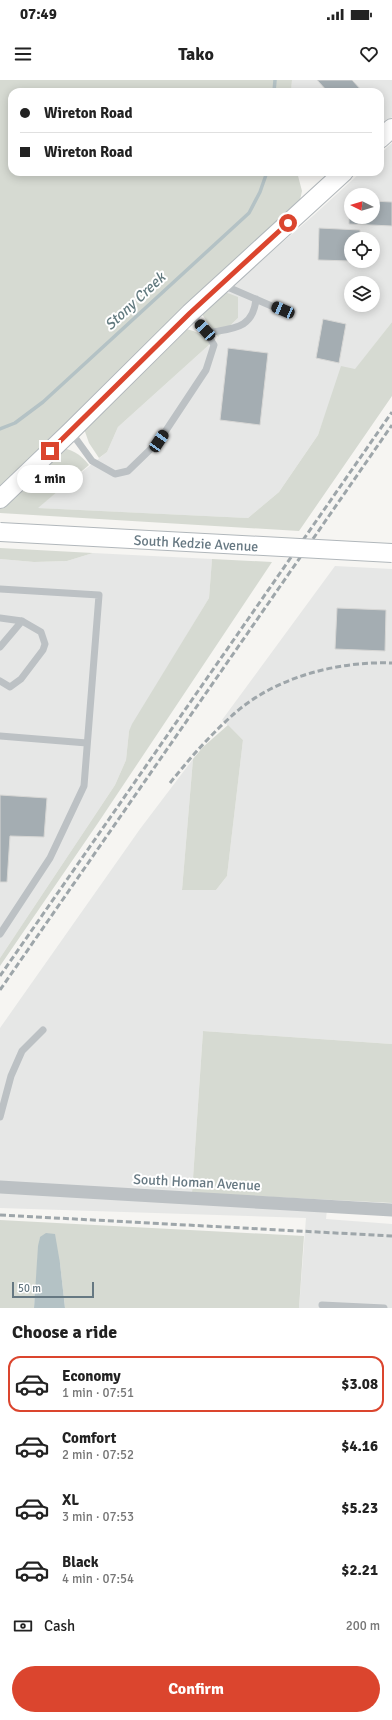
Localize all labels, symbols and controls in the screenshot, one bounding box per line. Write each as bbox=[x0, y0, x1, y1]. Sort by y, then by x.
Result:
text: 07:49 bbox=[20, 5, 57, 23]
icon: menu bbox=[12, 43, 34, 65]
text: Tako bbox=[178, 43, 214, 65]
icon: heart bbox=[358, 43, 380, 65]
text: Wireton Road bbox=[44, 104, 133, 122]
text: Wireton Road bbox=[44, 143, 133, 161]
north arrow bbox=[344, 188, 380, 224]
map controls bbox=[344, 188, 380, 312]
route start bbox=[279, 214, 297, 232]
button: locate bbox=[344, 232, 380, 268]
water label: Stony Creek bbox=[101, 267, 170, 334]
button: layers bbox=[344, 276, 380, 312]
car bbox=[270, 300, 296, 320]
car bbox=[193, 317, 217, 343]
car bbox=[147, 428, 171, 454]
route end bbox=[41, 442, 59, 460]
callout: 1 min bbox=[17, 465, 83, 493]
text: 1 min bbox=[34, 471, 66, 487]
street label: South Kedzie Avenue bbox=[133, 532, 259, 555]
street label: South Homan Avenue bbox=[133, 1171, 261, 1194]
scale bar bbox=[12, 1280, 94, 1299]
text: 50 m bbox=[18, 1282, 41, 1295]
text: Choose a ride bbox=[12, 1321, 117, 1343]
icon: car bbox=[14, 1366, 50, 1402]
text: Economy bbox=[62, 1367, 121, 1385]
text: $3.08 bbox=[341, 1375, 378, 1393]
text: 1 min · 07:51 bbox=[62, 1385, 134, 1401]
icon: car bbox=[14, 1428, 50, 1464]
text: Comfort bbox=[62, 1429, 116, 1447]
text: $4.16 bbox=[341, 1437, 378, 1455]
text: 2 min · 07:52 bbox=[62, 1447, 134, 1463]
icon: car bbox=[14, 1490, 50, 1526]
text: XL bbox=[62, 1491, 79, 1509]
text: $5.23 bbox=[341, 1499, 378, 1517]
text: 3 min · 07:53 bbox=[62, 1509, 134, 1525]
icon: car bbox=[14, 1552, 50, 1588]
text: Black bbox=[62, 1553, 99, 1571]
text: $2.21 bbox=[341, 1561, 378, 1579]
text: 4 min · 07:54 bbox=[62, 1571, 134, 1587]
icon: cash bbox=[12, 1615, 34, 1637]
text: Cash bbox=[44, 1617, 75, 1635]
text: 200 m bbox=[346, 1618, 380, 1634]
button: Confirm bbox=[12, 1666, 380, 1712]

